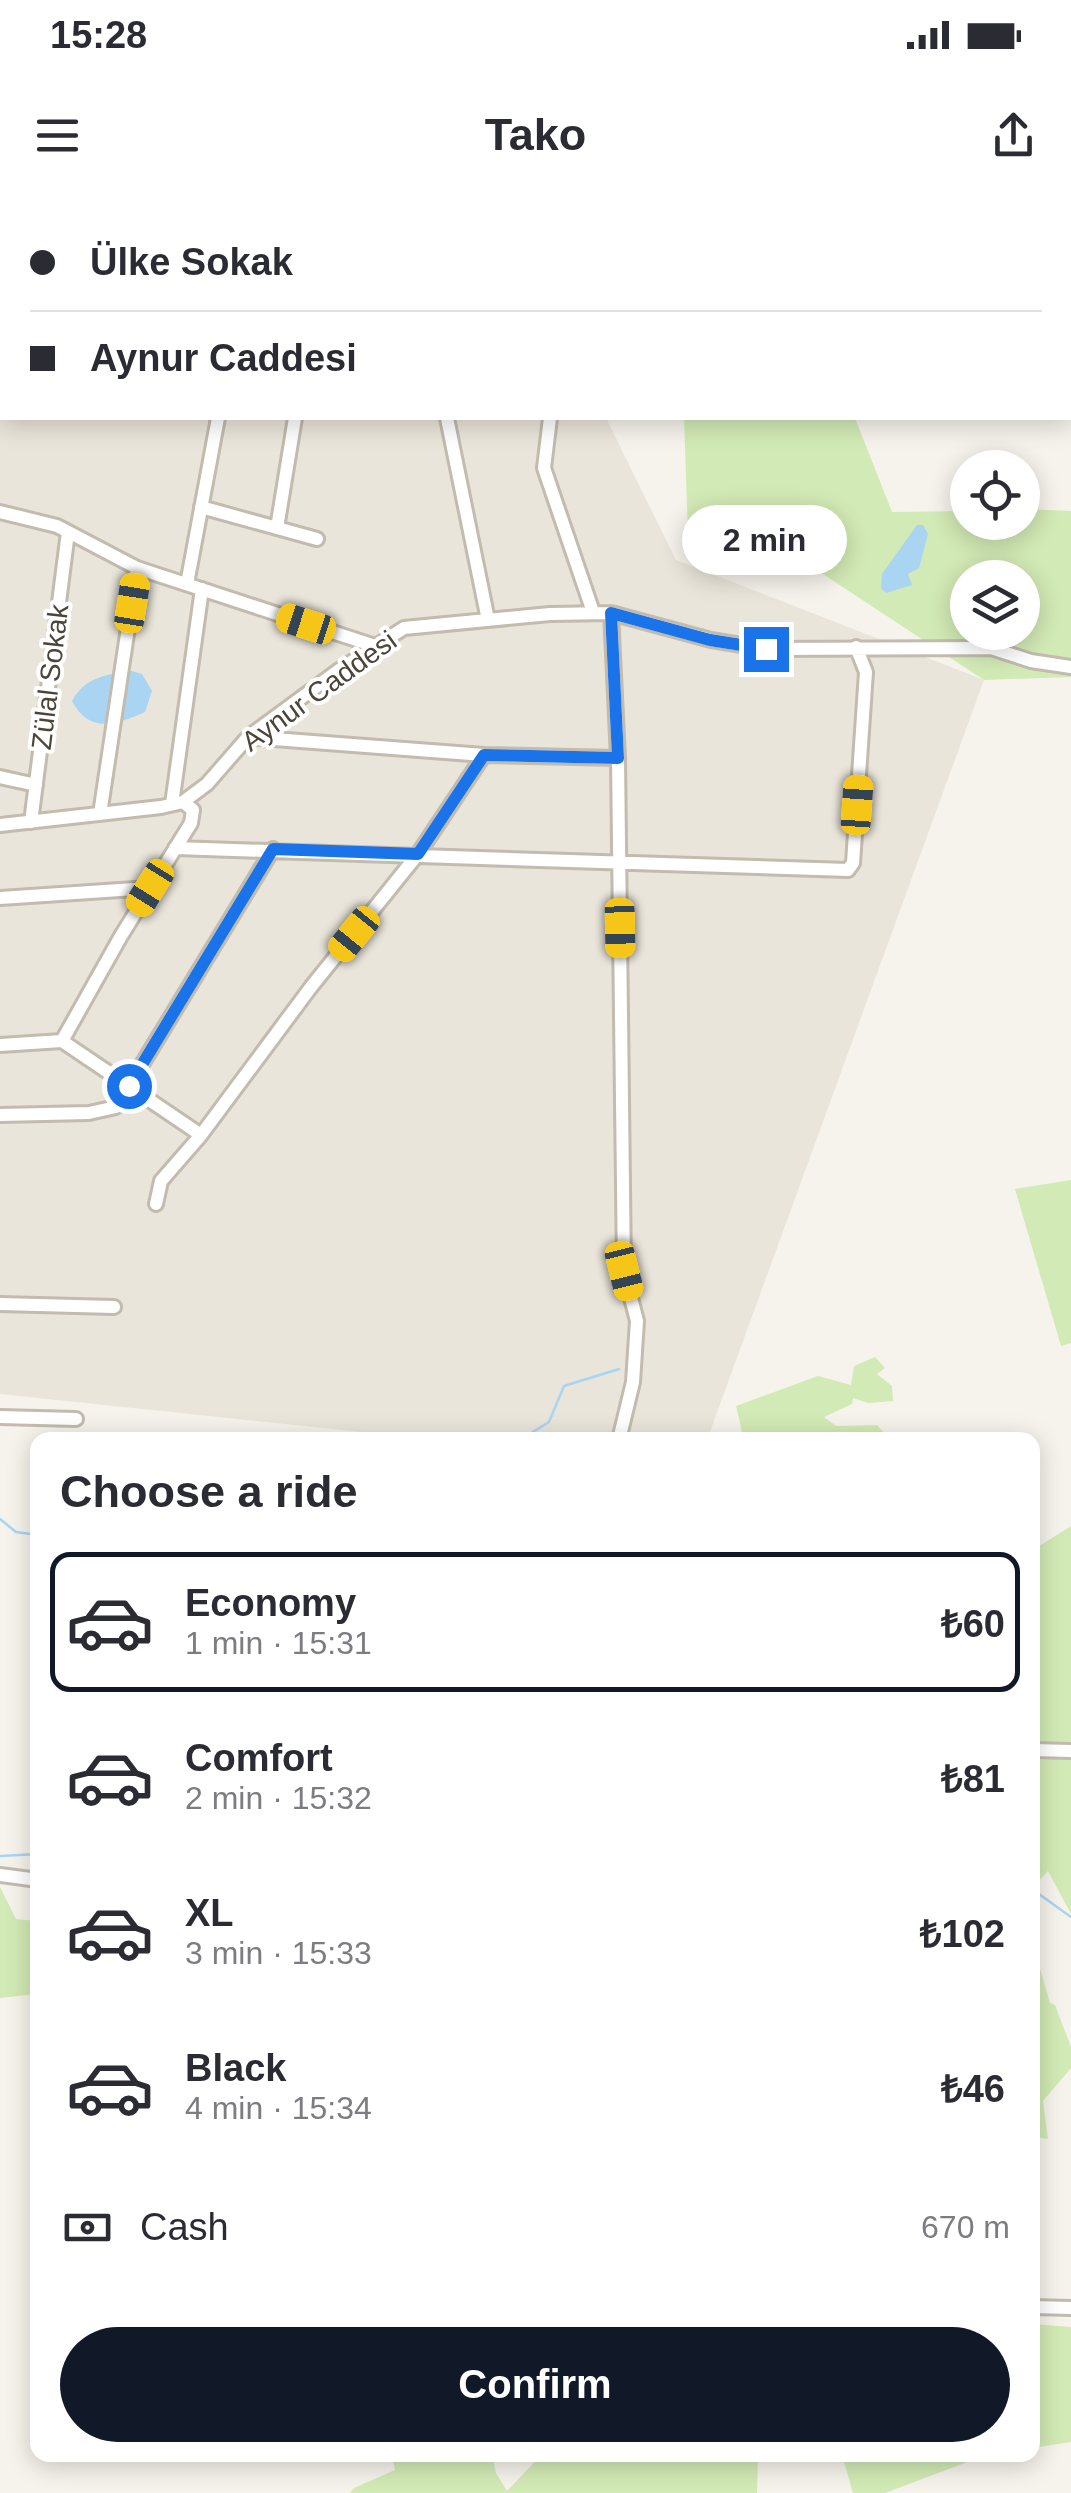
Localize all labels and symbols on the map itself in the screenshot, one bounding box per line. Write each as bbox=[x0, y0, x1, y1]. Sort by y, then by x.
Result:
callout: 2 min bbox=[684, 504, 848, 574]
car bbox=[112, 571, 152, 635]
car bbox=[273, 600, 339, 648]
street label: Zülal Sokak bbox=[26, 602, 74, 751]
street label: Aynur Caddesi bbox=[236, 625, 402, 757]
route end bbox=[744, 627, 789, 672]
car bbox=[840, 774, 874, 836]
car bbox=[121, 855, 179, 921]
car bbox=[604, 898, 636, 958]
car bbox=[323, 901, 385, 967]
route start bbox=[107, 1064, 152, 1109]
car bbox=[602, 1238, 646, 1304]

